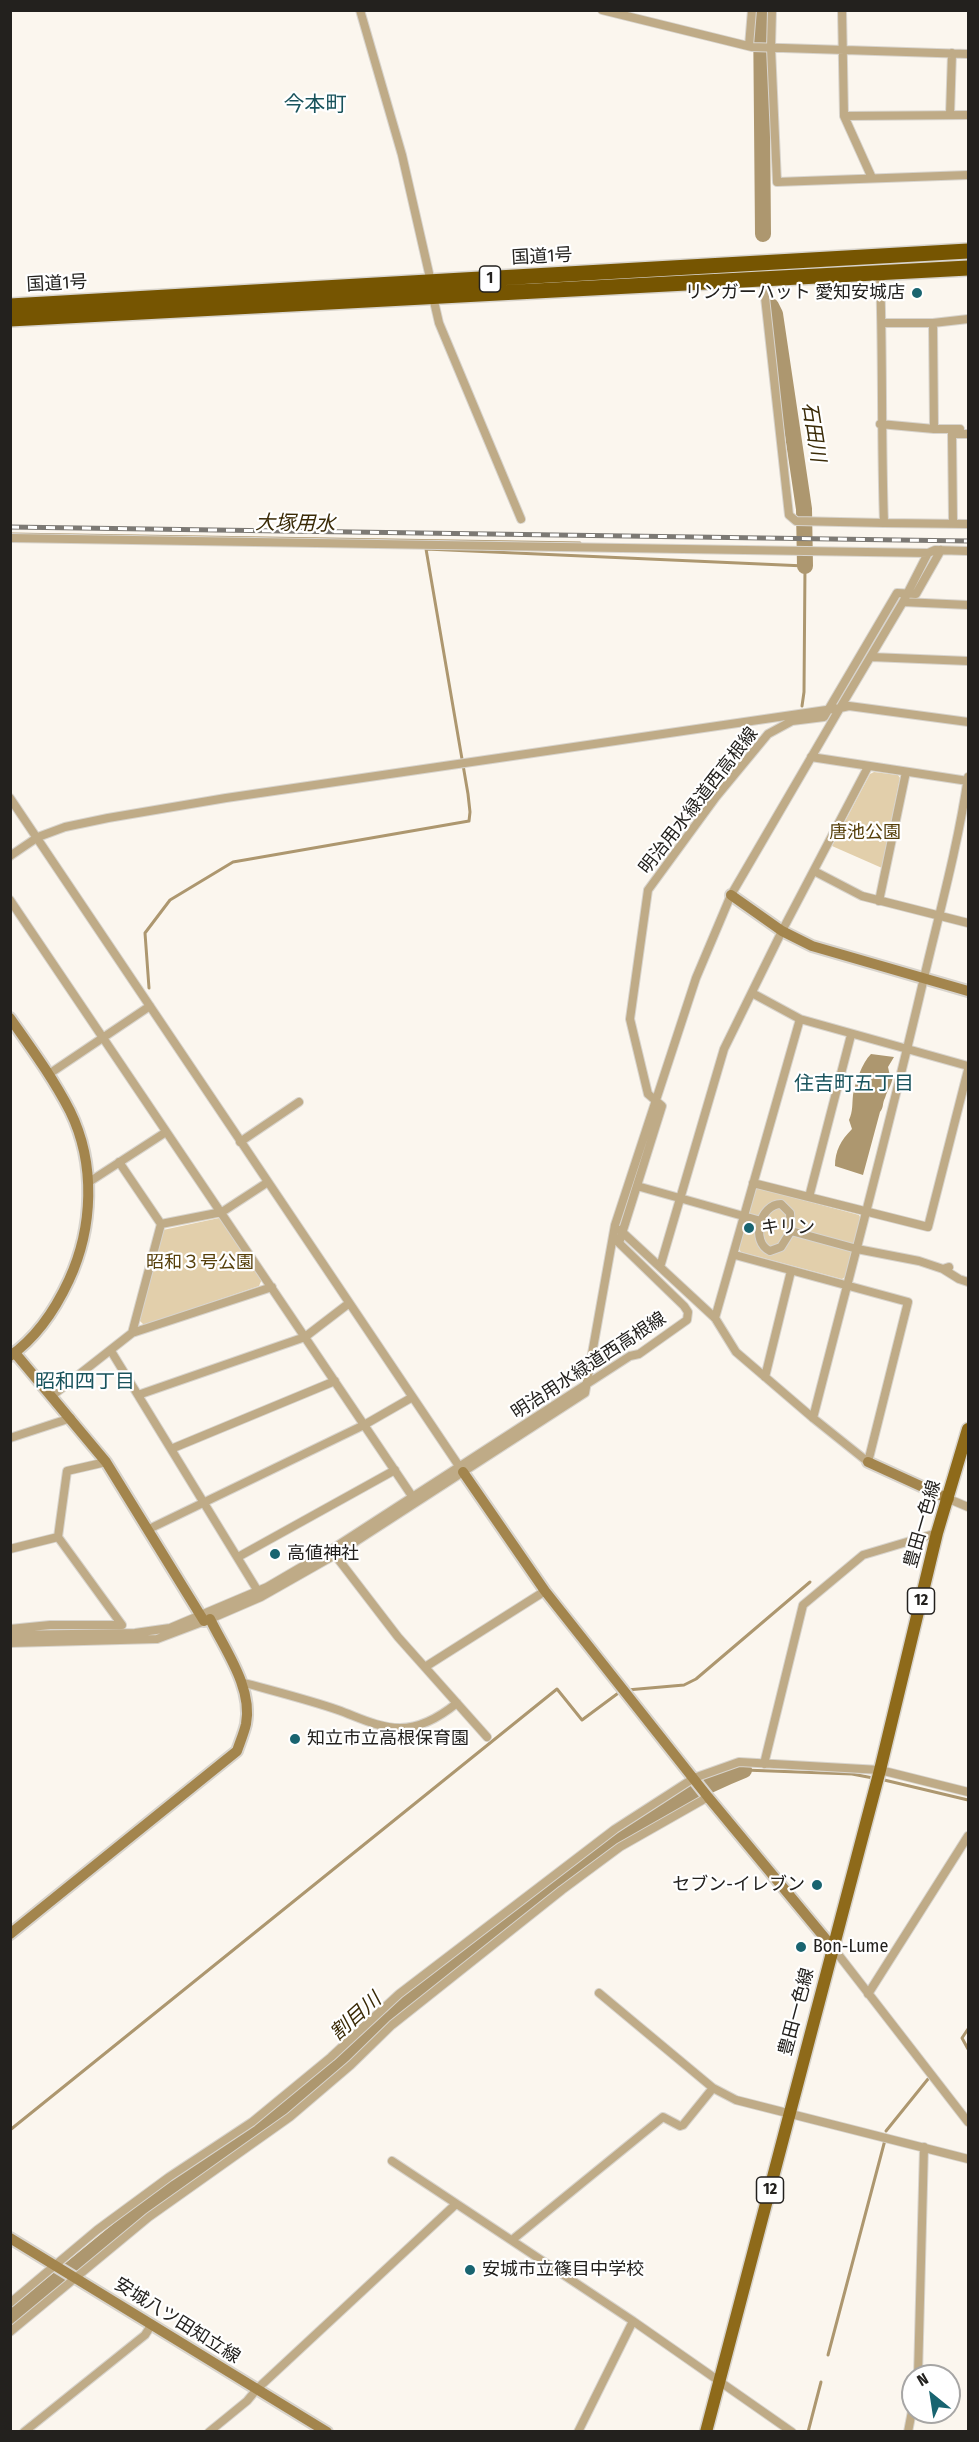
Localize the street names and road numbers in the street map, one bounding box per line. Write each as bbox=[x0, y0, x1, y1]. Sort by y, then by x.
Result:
street label: 国道1号 bbox=[511, 245, 573, 269]
road number: 1 bbox=[480, 266, 500, 292]
street label: 国道1号 bbox=[26, 272, 88, 296]
street label: 明治用水緑道西高根線 bbox=[635, 723, 763, 879]
street label: 明治用水緑道西高根線 bbox=[508, 1308, 670, 1424]
street label: 豊田一色線 bbox=[900, 1478, 946, 1570]
road number: 12 bbox=[908, 1588, 934, 1614]
street label: 豊田一色線 bbox=[775, 1966, 819, 2058]
road number: 12 bbox=[756, 2177, 784, 2203]
street label: 安城八ツ田知立線 bbox=[110, 2274, 244, 2368]

